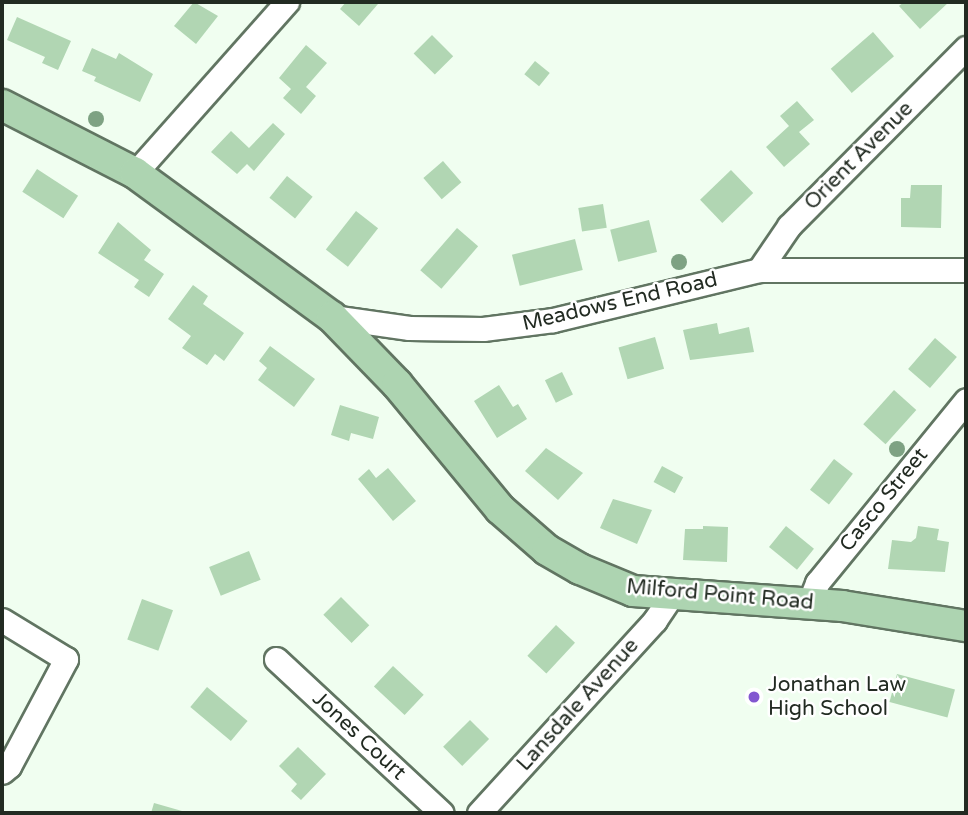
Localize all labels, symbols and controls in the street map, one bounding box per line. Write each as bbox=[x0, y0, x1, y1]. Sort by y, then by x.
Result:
street label: Orient Avenue bbox=[799, 96, 919, 216]
street label: Meadows End Road bbox=[520, 267, 720, 337]
street label: Casco Street bbox=[835, 443, 933, 557]
street label: Milford Point Road bbox=[625, 574, 815, 616]
street label: Lansdale Avenue bbox=[512, 634, 644, 776]
place label: Jonathan Law High School bbox=[768, 672, 906, 722]
street label: Jones Court bbox=[307, 686, 411, 786]
marker: Jonathan Law High School bbox=[746, 689, 762, 705]

